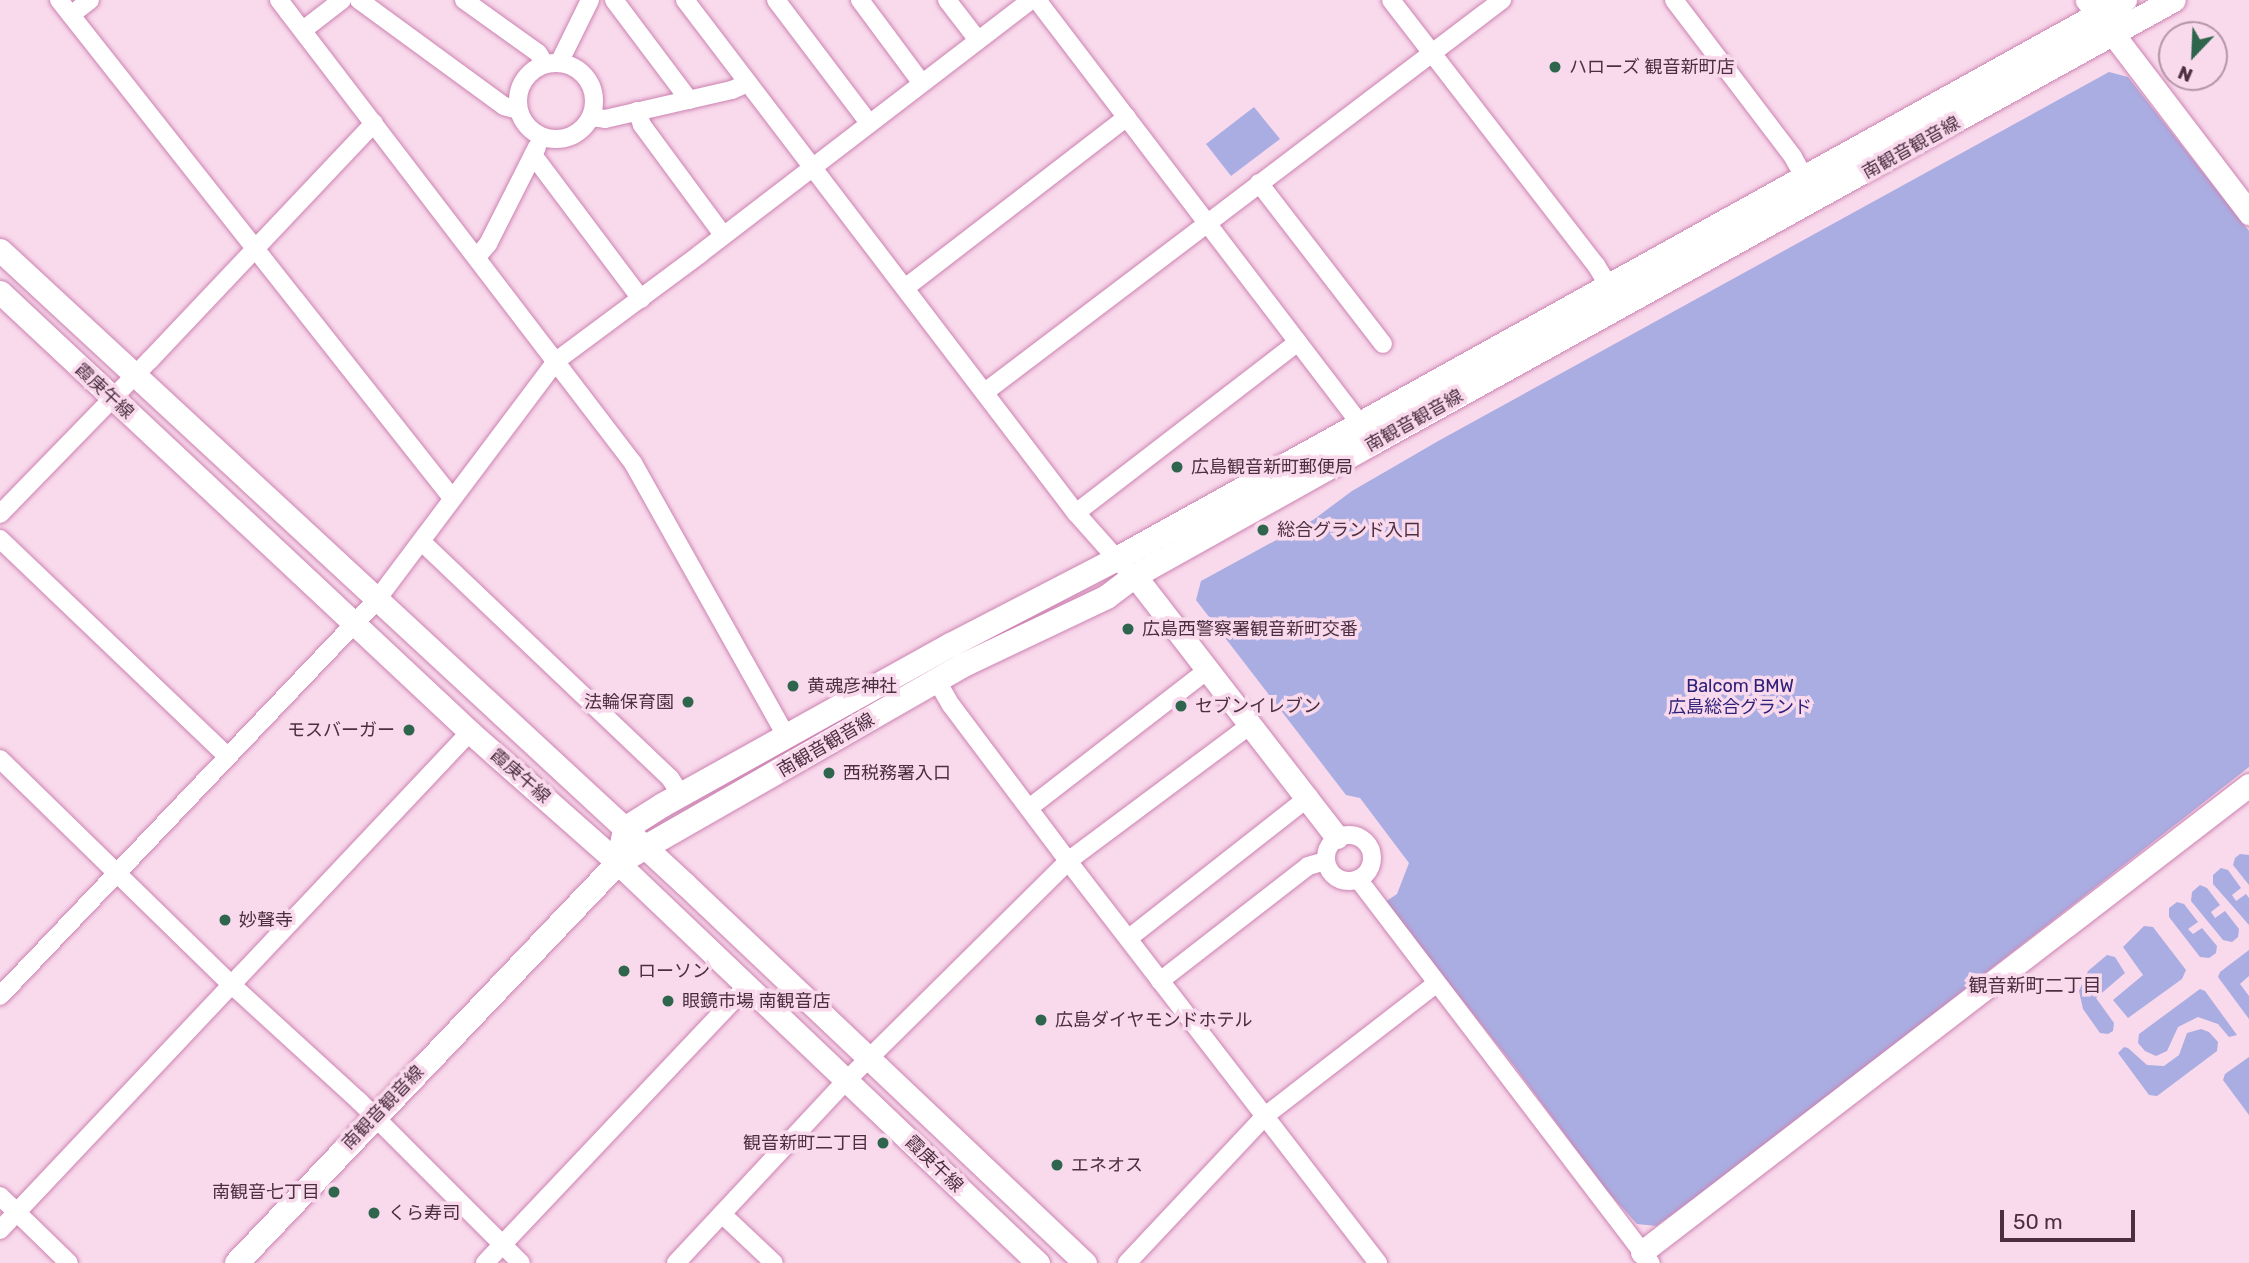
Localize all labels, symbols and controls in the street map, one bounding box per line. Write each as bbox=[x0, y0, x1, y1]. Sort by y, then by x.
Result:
north arrow bbox=[2158, 21, 2228, 91]
place label: ハローズ 観音新町店 bbox=[1569, 56, 1735, 78]
marker: ハローズ 観音新町店 bbox=[1547, 59, 1563, 75]
text: N bbox=[2175, 61, 2196, 87]
street label: 南観音観音線 bbox=[1859, 112, 1963, 184]
street label: 霞庚午線 bbox=[70, 359, 138, 423]
street label: 南観音観音線 bbox=[1362, 385, 1466, 457]
place label: 広島観音新町郵便局 bbox=[1191, 456, 1353, 478]
marker: 広島観音新町郵便局 bbox=[1169, 459, 1185, 475]
place label: 総合グランド入口 bbox=[1277, 519, 1421, 541]
marker: 総合グランド入口 bbox=[1255, 522, 1271, 538]
place label: 広島西警察署観音新町交番 bbox=[1142, 618, 1358, 640]
marker: 広島西警察署観音新町交番 bbox=[1120, 621, 1136, 637]
place label: 黄魂彦神社 bbox=[807, 675, 897, 697]
park label: Balcom BMW 広島総合グランド bbox=[1668, 676, 1812, 718]
marker: 黄魂彦神社 bbox=[785, 678, 801, 694]
place label: 法輪保育園 bbox=[584, 691, 674, 713]
marker: 法輪保育園 bbox=[680, 694, 696, 710]
place label: セブンイレブン bbox=[1195, 695, 1321, 717]
marker: セブンイレブン bbox=[1173, 698, 1189, 714]
street label: 南観音観音線 bbox=[774, 709, 878, 781]
place label: モスバーガー bbox=[287, 719, 395, 741]
marker: モスバーガー bbox=[401, 722, 417, 738]
street label: 霞庚午線 bbox=[486, 744, 554, 808]
place label: 西税務署入口 bbox=[843, 762, 951, 784]
marker: 西税務署入口 bbox=[821, 765, 837, 781]
place label: 妙聲寺 bbox=[239, 909, 293, 931]
marker: 妙聲寺 bbox=[217, 912, 233, 928]
place label: ローソン bbox=[638, 960, 710, 982]
marker: ローソン bbox=[616, 963, 632, 979]
district label: 観音新町二丁目 bbox=[1969, 975, 2101, 997]
place label: 眼鏡市場 南観音店 bbox=[682, 990, 830, 1012]
marker: 眼鏡市場 南観音店 bbox=[660, 993, 676, 1009]
place label: 広島ダイヤモンドホテル bbox=[1055, 1009, 1253, 1031]
marker: 広島ダイヤモンドホテル bbox=[1033, 1012, 1049, 1028]
street label: 南観音観音線 bbox=[338, 1062, 428, 1154]
street label: 霞庚午線 bbox=[901, 1131, 967, 1197]
place label: 観音新町二丁目 bbox=[743, 1132, 869, 1154]
marker: 観音新町二丁目 bbox=[875, 1135, 891, 1151]
place label: エネオス bbox=[1071, 1154, 1143, 1176]
marker: エネオス bbox=[1049, 1157, 1065, 1173]
place label: 南観音七丁目 bbox=[212, 1181, 320, 1203]
marker: 南観音七丁目 bbox=[326, 1184, 342, 1200]
scale bar bbox=[2004, 1196, 2139, 1240]
place label: くら寿司 bbox=[388, 1202, 460, 1224]
marker: くら寿司 bbox=[366, 1205, 382, 1221]
text: 50 m bbox=[2013, 1209, 2063, 1234]

